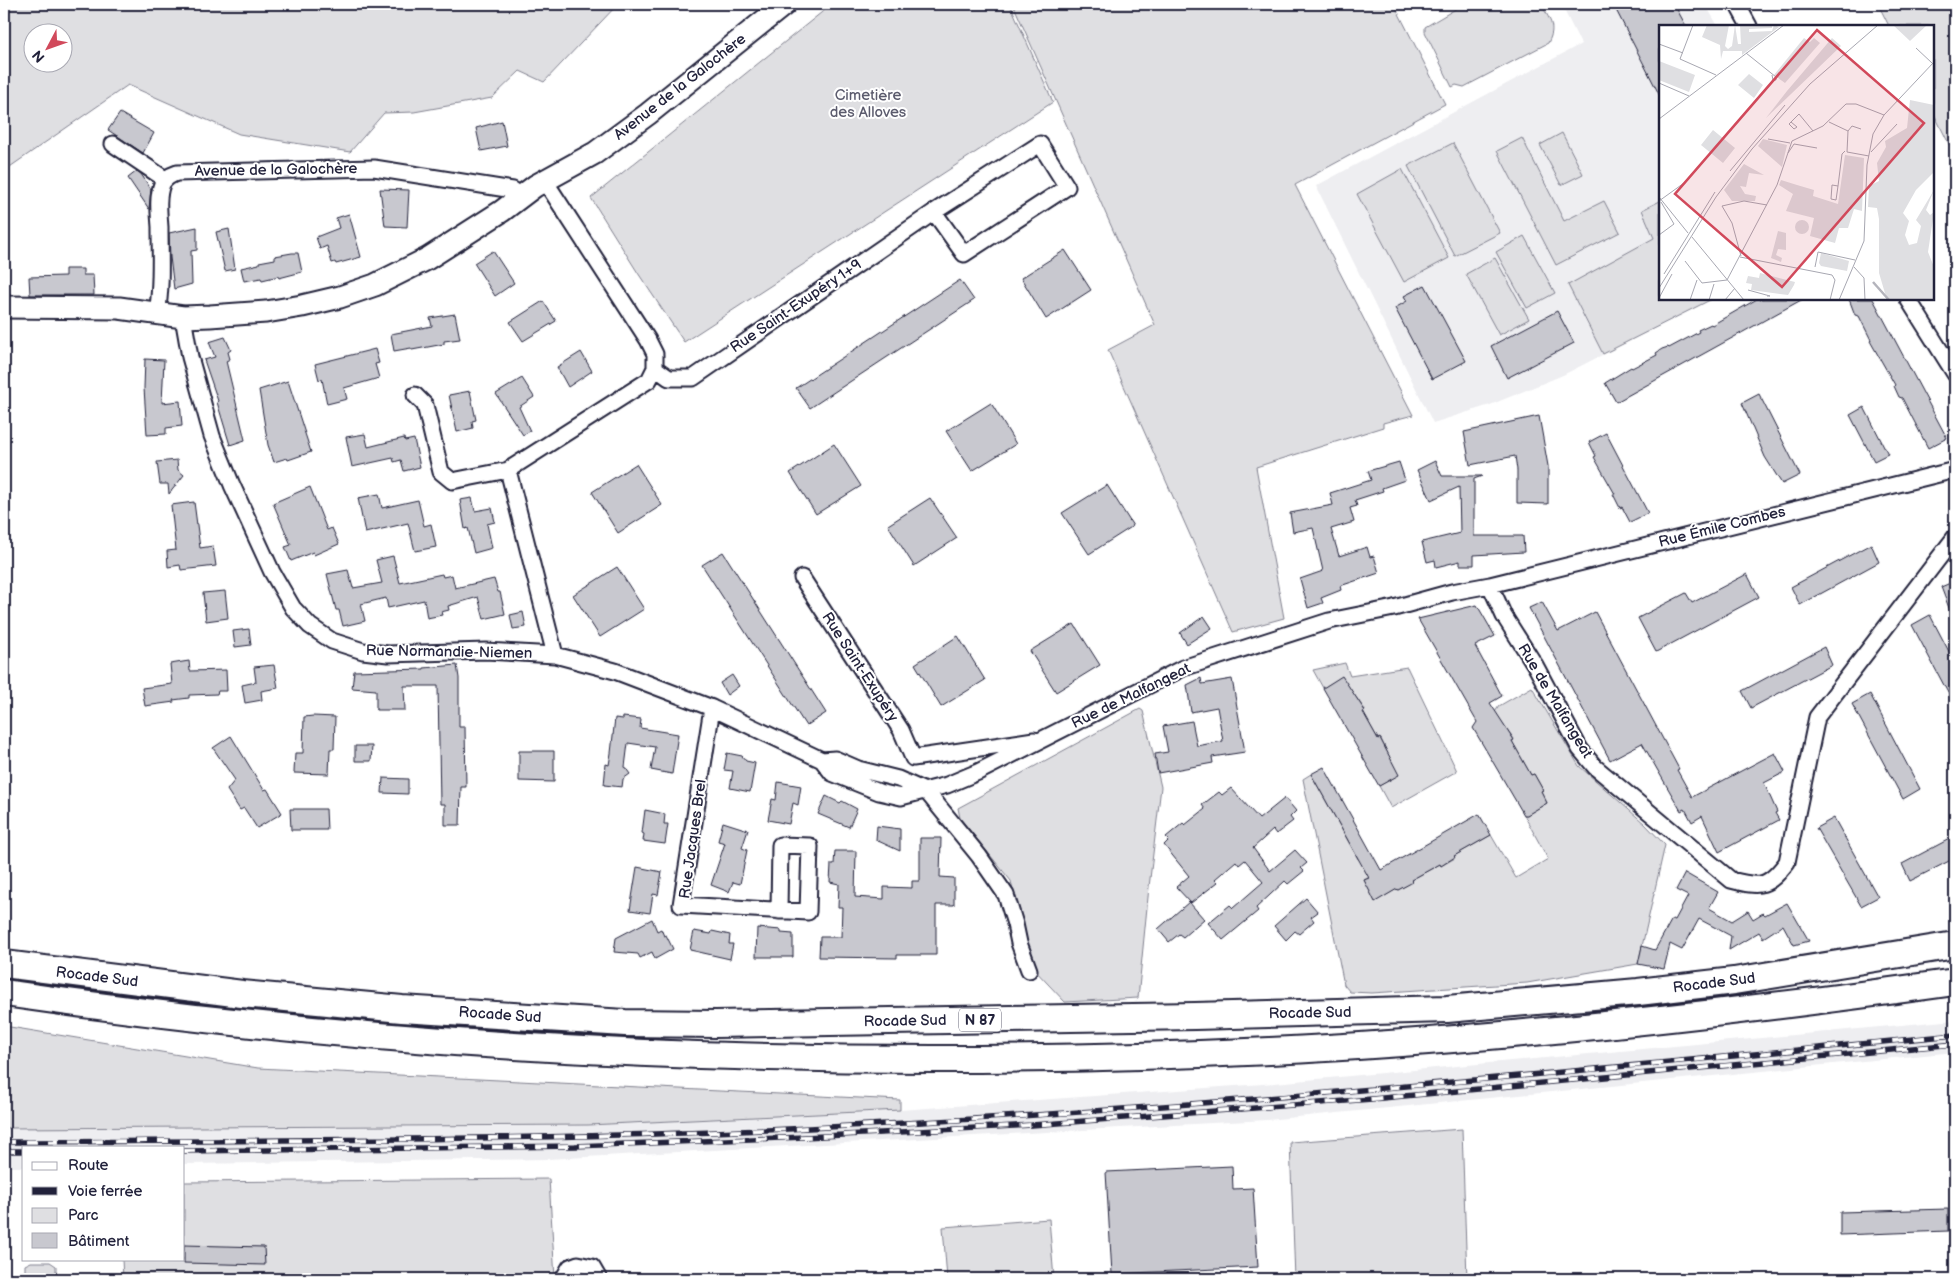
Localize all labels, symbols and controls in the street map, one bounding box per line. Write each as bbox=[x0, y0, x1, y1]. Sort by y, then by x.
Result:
north arrow bbox=[22, 22, 72, 72]
inset map bbox=[1659, 25, 1934, 300]
street label: Avenue de la Galochère bbox=[610, 29, 750, 145]
text: N bbox=[29, 47, 48, 66]
park label: Cimetière des Alloves bbox=[830, 86, 907, 122]
street label: Avenue de la Galochère bbox=[195, 159, 358, 181]
street label: Rue Saint-Exupéry 1+9 bbox=[727, 255, 865, 357]
street label: Rue Émile Combes bbox=[1657, 502, 1788, 552]
street label: Rue Saint-Exupéry bbox=[817, 609, 903, 726]
street label: Rue de Malfangeat bbox=[1513, 640, 1597, 762]
street label: Rue Normandie-Niemen bbox=[366, 641, 532, 663]
street label: Rue de Malfangeat bbox=[1068, 659, 1194, 733]
street label: Rue Jacques Brel bbox=[675, 778, 711, 900]
street label: Rocade Sud bbox=[55, 963, 139, 991]
street label: Rocade Sud bbox=[1672, 969, 1756, 997]
street label: Rocade Sud bbox=[458, 1003, 542, 1027]
street label: Rocade Sud bbox=[1268, 1003, 1352, 1023]
road number: N 87 bbox=[959, 1008, 1001, 1032]
street label: Rocade Sud bbox=[863, 1011, 947, 1031]
legend bbox=[22, 1146, 185, 1260]
text: Route bbox=[68, 1156, 109, 1175]
text: Voie ferrée bbox=[68, 1182, 143, 1201]
text: Parc bbox=[68, 1206, 98, 1225]
text: Bâtiment bbox=[68, 1232, 130, 1251]

